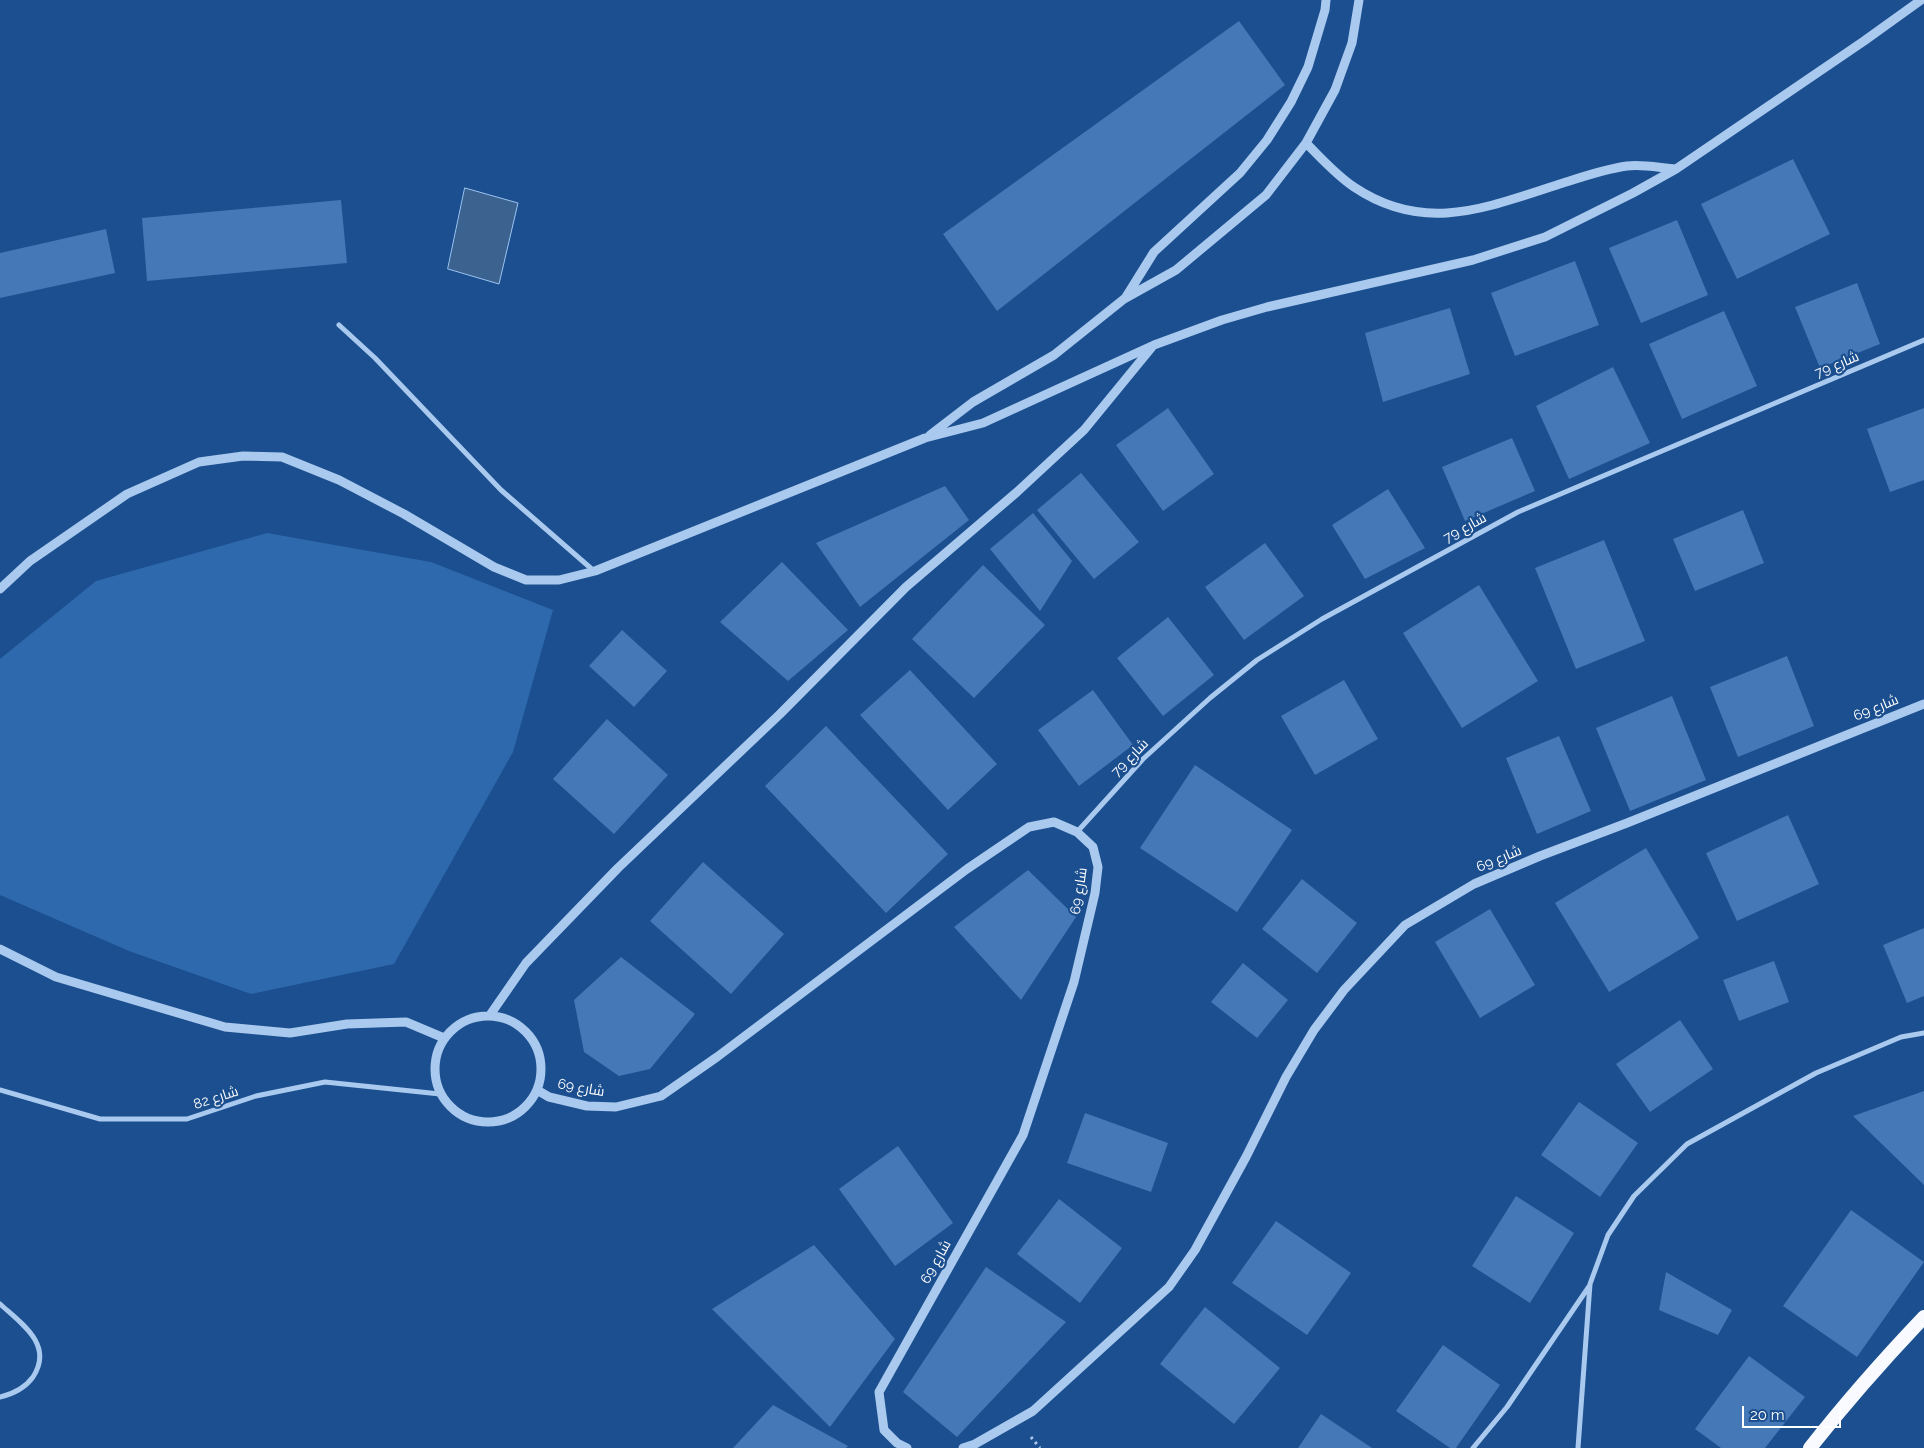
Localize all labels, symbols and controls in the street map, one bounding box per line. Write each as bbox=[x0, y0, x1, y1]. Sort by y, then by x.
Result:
street label: شارع 79 bbox=[1812, 348, 1862, 382]
street label: شارع 79 bbox=[1441, 509, 1489, 547]
street label: شارع 69 bbox=[1851, 691, 1901, 725]
street label: شارع 79 bbox=[1108, 735, 1152, 781]
street label: شارع 69 bbox=[1474, 842, 1524, 876]
street label: شارع 69 bbox=[1067, 866, 1091, 916]
street label: شارع 69 bbox=[556, 1076, 606, 1100]
street label: شارع 82 bbox=[191, 1083, 241, 1113]
street label: شارع 69 bbox=[917, 1237, 955, 1287]
scale bar bbox=[1744, 1396, 1843, 1428]
text: 20 m bbox=[1750, 1406, 1785, 1424]

